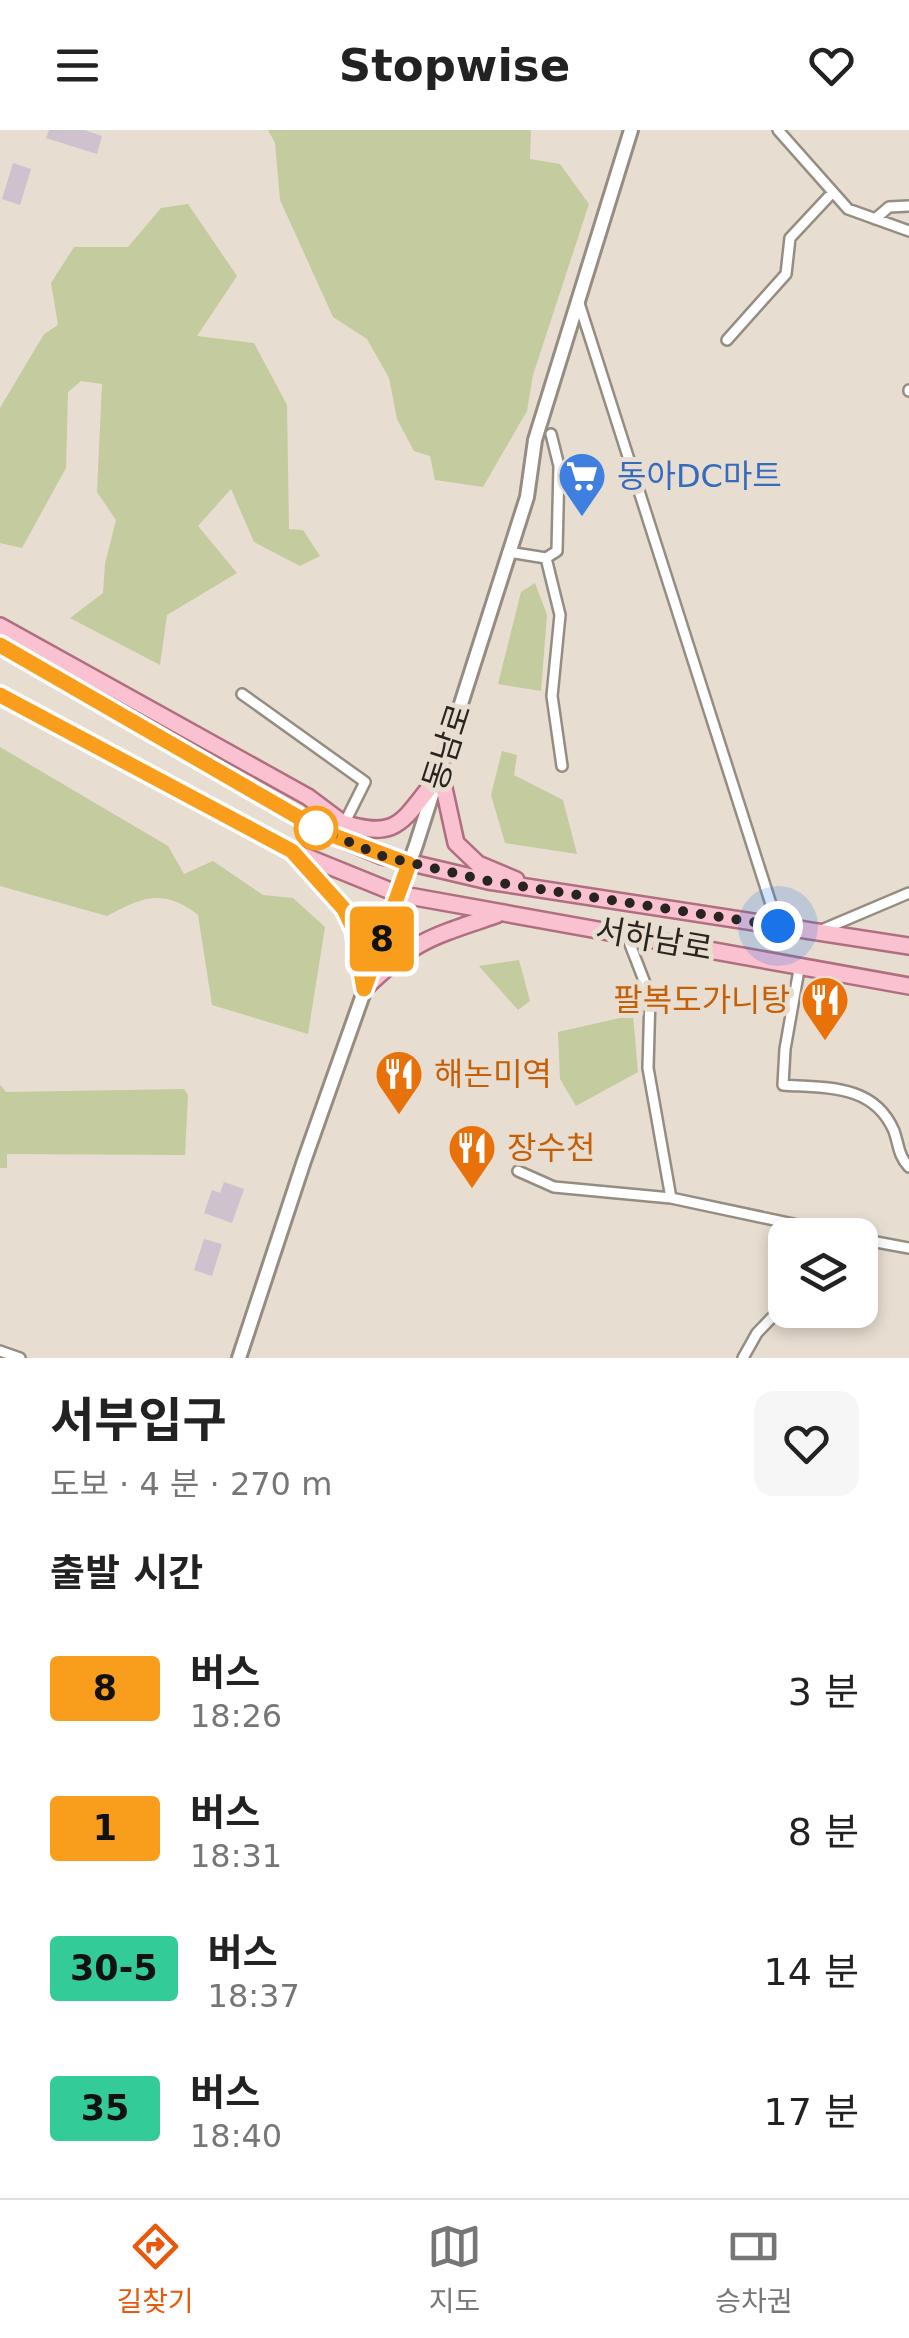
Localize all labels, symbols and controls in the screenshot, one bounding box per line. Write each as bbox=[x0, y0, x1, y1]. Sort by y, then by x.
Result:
icon: menu bbox=[50, 38, 105, 93]
icon: heart bbox=[804, 38, 859, 93]
text: Stopwise bbox=[339, 39, 570, 92]
supermarket icon: 동아DC마트 bbox=[556, 450, 608, 518]
place label: 동아DC마트 bbox=[617, 457, 782, 495]
street label: 동남로 bbox=[415, 699, 479, 795]
unlabelled marker bbox=[295, 807, 337, 849]
your location bbox=[753, 901, 803, 951]
line badge: 8 bbox=[350, 906, 414, 972]
street label: 서하남로 bbox=[593, 910, 715, 968]
text: 8 bbox=[370, 919, 394, 959]
restaurant icon: 팔복도가니탕 bbox=[799, 974, 851, 1042]
place label: 팔복도가니탕 bbox=[613, 981, 790, 1019]
restaurant icon: 해논미역 bbox=[373, 1048, 425, 1116]
place label: 해논미역 bbox=[434, 1055, 552, 1093]
restaurant icon: 장수천 bbox=[446, 1122, 498, 1190]
place label: 장수천 bbox=[507, 1129, 595, 1167]
map controls bbox=[768, 1218, 878, 1328]
button: layers bbox=[768, 1218, 878, 1328]
button: heart bbox=[754, 1391, 859, 1496]
text: 서부입구 bbox=[50, 1392, 227, 1448]
text: 도보 · 4 분 · 270 m bbox=[50, 1465, 332, 1503]
text: 출발 시간 bbox=[50, 1551, 203, 1595]
text: 버스 bbox=[190, 1651, 260, 1695]
text: 8 bbox=[93, 1668, 117, 1708]
text: 3 분 bbox=[788, 1670, 859, 1714]
text: 18:26 bbox=[190, 1697, 282, 1735]
text: 버스 bbox=[190, 1791, 260, 1835]
text: 1 bbox=[93, 1808, 117, 1848]
text: 8 분 bbox=[788, 1810, 859, 1854]
text: 18:31 bbox=[190, 1837, 282, 1875]
text: 버스 bbox=[208, 1931, 278, 1975]
text: 30-5 bbox=[70, 1948, 158, 1988]
text: 14 분 bbox=[764, 1950, 859, 1994]
text: 18:37 bbox=[208, 1977, 300, 2015]
text: 버스 bbox=[190, 2071, 260, 2115]
text: 35 bbox=[81, 2088, 129, 2128]
text: 17 분 bbox=[764, 2090, 859, 2134]
text: 18:40 bbox=[190, 2117, 282, 2155]
tab: 길찾기 bbox=[117, 2219, 194, 2319]
tab: 지도 bbox=[427, 2219, 482, 2319]
tab: 승차권 bbox=[715, 2219, 792, 2319]

